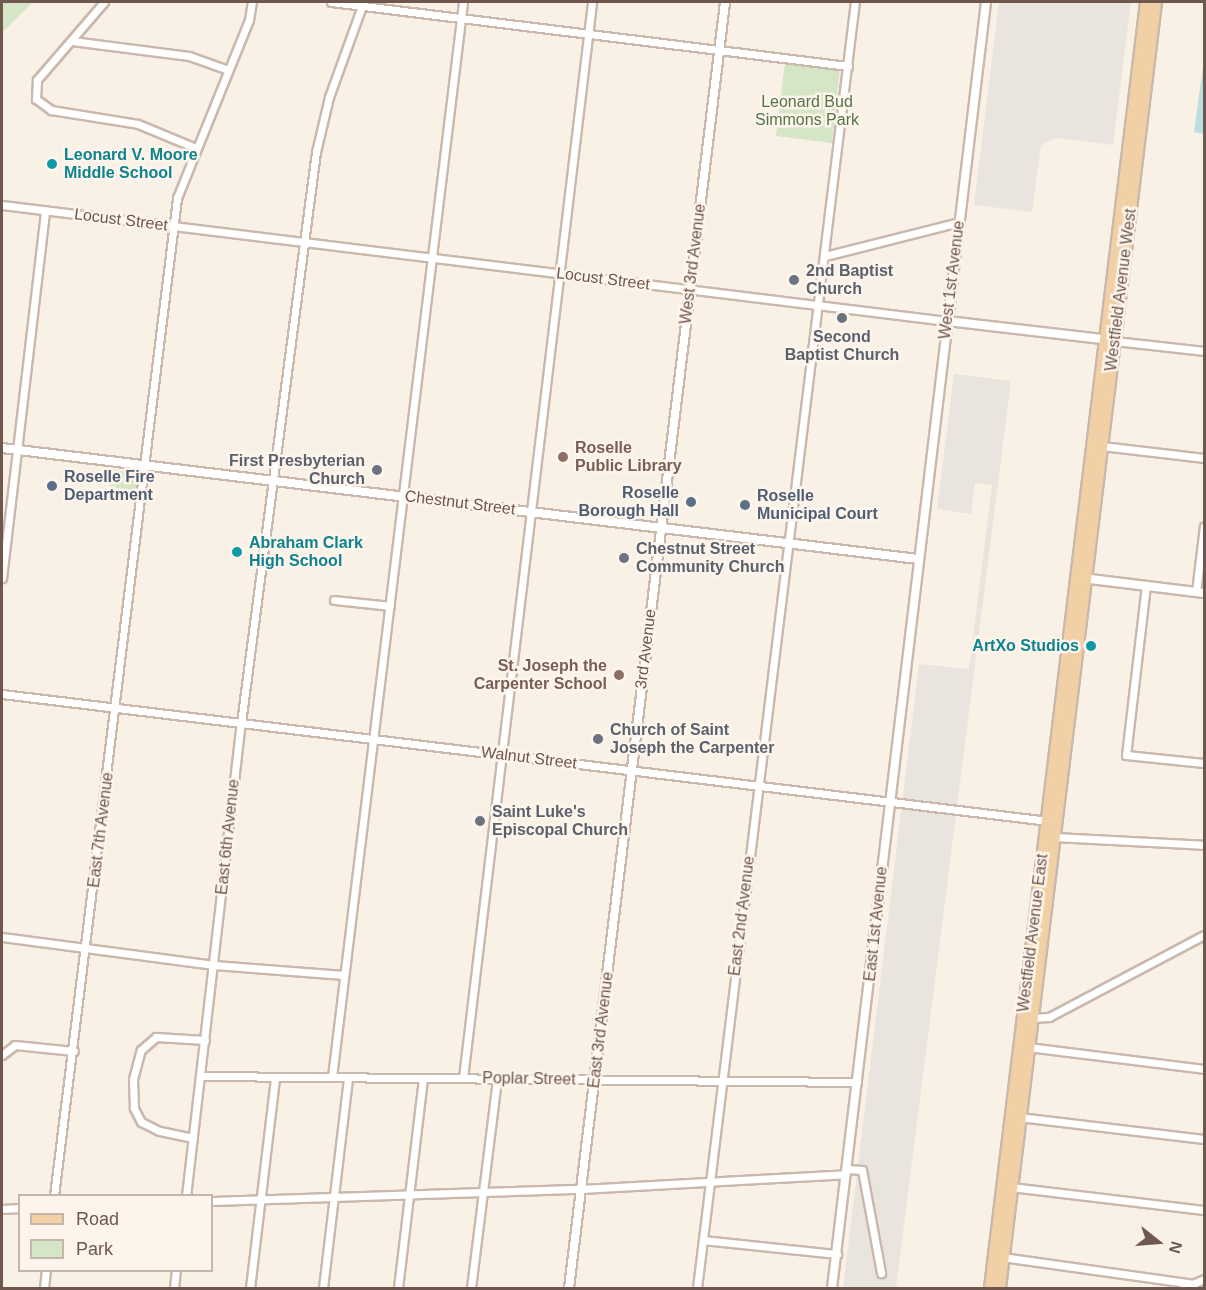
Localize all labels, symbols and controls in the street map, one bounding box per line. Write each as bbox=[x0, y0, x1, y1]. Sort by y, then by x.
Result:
park label: Leonard Bud Simmons Park bbox=[755, 92, 859, 130]
place label: Leonard V. Moore Middle School bbox=[64, 145, 198, 183]
marker: Leonard V. Moore Middle School bbox=[45, 157, 59, 171]
street label: West 3rd Avenue bbox=[676, 202, 710, 326]
street label: Locust Street bbox=[73, 205, 169, 235]
street label: Westfield Avenue West bbox=[1101, 207, 1141, 373]
street label: West 1st Avenue bbox=[935, 219, 969, 341]
place label: 2nd Baptist Church bbox=[806, 261, 893, 299]
street label: Locust Street bbox=[555, 264, 651, 294]
marker: 2nd Baptist Church bbox=[787, 273, 801, 287]
marker: Second Baptist Church bbox=[835, 311, 849, 325]
place label: Second Baptist Church bbox=[785, 327, 899, 365]
place label: Roselle Public Library bbox=[575, 438, 682, 476]
marker: Roselle Public Library bbox=[556, 450, 570, 464]
place label: First Presbyterian Church bbox=[229, 451, 365, 489]
marker: First Presbyterian Church bbox=[370, 463, 384, 477]
place label: Roselle Fire Department bbox=[64, 467, 155, 505]
marker: Roselle Fire Department bbox=[45, 479, 59, 493]
place label: Roselle Borough Hall bbox=[579, 483, 679, 521]
place label: Roselle Municipal Court bbox=[757, 486, 878, 524]
street label: Chestnut Street bbox=[404, 487, 516, 519]
marker: Roselle Borough Hall bbox=[684, 495, 698, 509]
marker: Roselle Municipal Court bbox=[738, 498, 752, 512]
place label: Abraham Clark High School bbox=[249, 533, 363, 571]
place label: Chestnut Street Community Church bbox=[636, 539, 784, 577]
marker: Abraham Clark High School bbox=[230, 545, 244, 559]
marker: Chestnut Street Community Church bbox=[617, 551, 631, 565]
street label: 3rd Avenue bbox=[632, 607, 660, 691]
place label: ArtXo Studios bbox=[972, 636, 1079, 656]
marker: ArtXo Studios bbox=[1084, 639, 1098, 653]
place label: St. Joseph the Carpenter School bbox=[474, 656, 607, 694]
marker: St. Joseph the Carpenter School bbox=[612, 668, 626, 682]
place label: Church of Saint Joseph the Carpenter bbox=[610, 720, 774, 758]
marker: Church of Saint Joseph the Carpenter bbox=[591, 732, 605, 746]
street label: Walnut Street bbox=[480, 743, 578, 773]
street label: East 7th Avenue bbox=[84, 771, 118, 889]
street label: East 6th Avenue bbox=[212, 778, 244, 896]
place label: Saint Luke's Episcopal Church bbox=[492, 802, 628, 840]
marker: Saint Luke's Episcopal Church bbox=[473, 814, 487, 828]
street label: Westfield Avenue East bbox=[1014, 852, 1052, 1014]
street label: East 2nd Avenue bbox=[725, 854, 759, 978]
street label: East 1st Avenue bbox=[860, 865, 892, 983]
street label: East 3rd Avenue bbox=[584, 970, 618, 1090]
street label: Poplar Street bbox=[482, 1069, 576, 1089]
legend bbox=[18, 1194, 213, 1272]
text: Road bbox=[76, 1209, 119, 1229]
north arrow bbox=[1128, 1212, 1188, 1272]
text: Park bbox=[76, 1239, 113, 1259]
text: N bbox=[1166, 1239, 1186, 1255]

